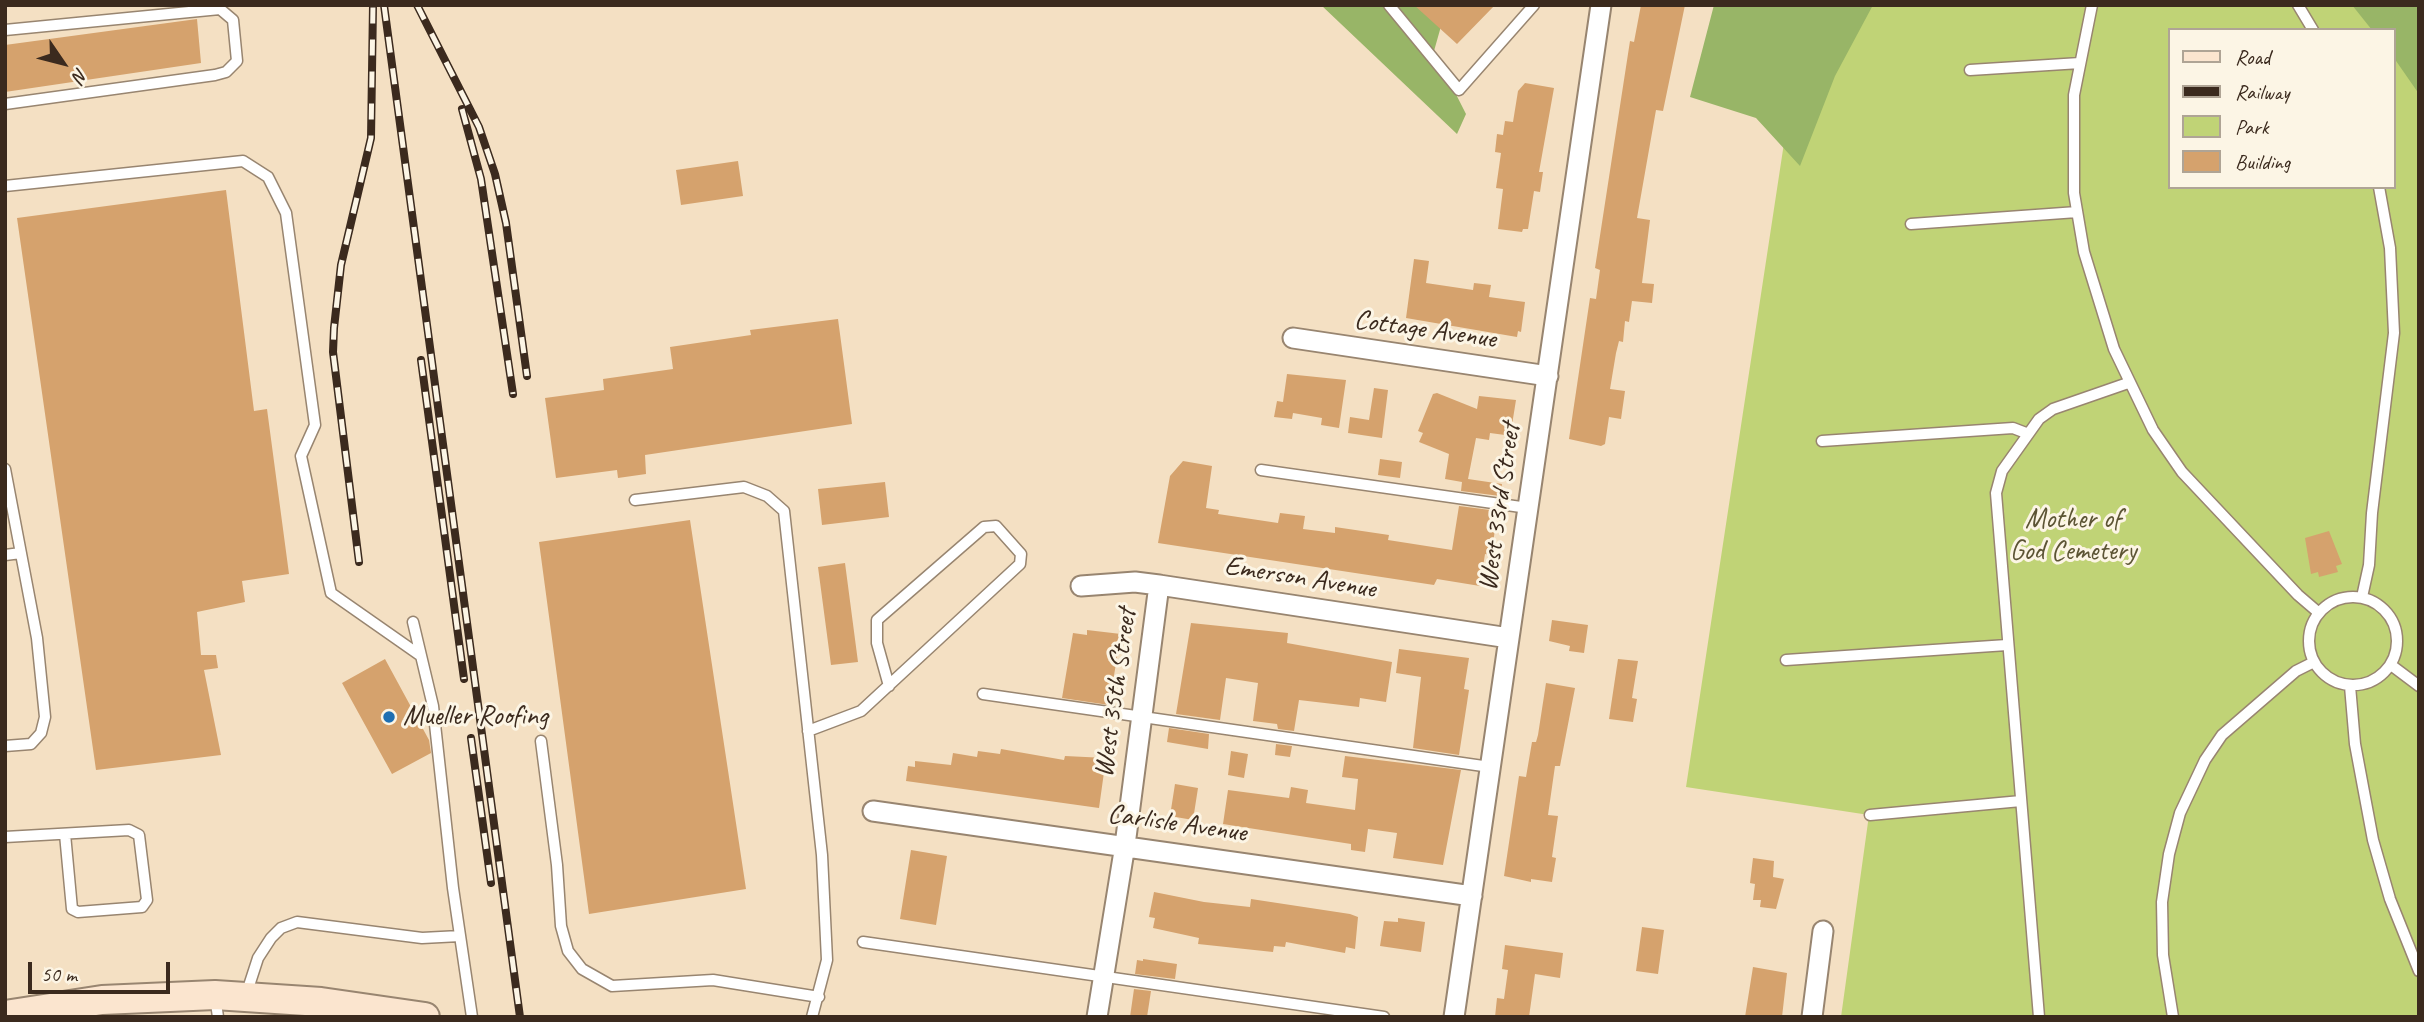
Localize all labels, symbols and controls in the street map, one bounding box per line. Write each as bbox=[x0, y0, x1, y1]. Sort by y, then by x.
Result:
north arrow bbox=[28, 28, 98, 98]
legend bbox=[2168, 28, 2396, 189]
text: Road bbox=[2235, 44, 2270, 70]
text: N bbox=[67, 63, 93, 87]
text: Railway bbox=[2235, 79, 2289, 105]
text: Park bbox=[2235, 114, 2268, 140]
text: Building bbox=[2235, 149, 2290, 175]
street label: Cottage Avenue bbox=[1352, 303, 1498, 357]
street label: West 33rd Street bbox=[1472, 421, 1528, 593]
park label: Mother of God Cemetery bbox=[2010, 503, 2136, 569]
street label: Emerson Avenue bbox=[1222, 549, 1378, 607]
street label: West 35th Street bbox=[1088, 606, 1144, 780]
place label: Mueller Roofing bbox=[403, 700, 548, 734]
marker: Mueller Roofing bbox=[381, 709, 397, 725]
street label: Carlisle Avenue bbox=[1105, 798, 1249, 850]
scale bar bbox=[32, 948, 173, 992]
text: 50 m bbox=[41, 961, 77, 987]

